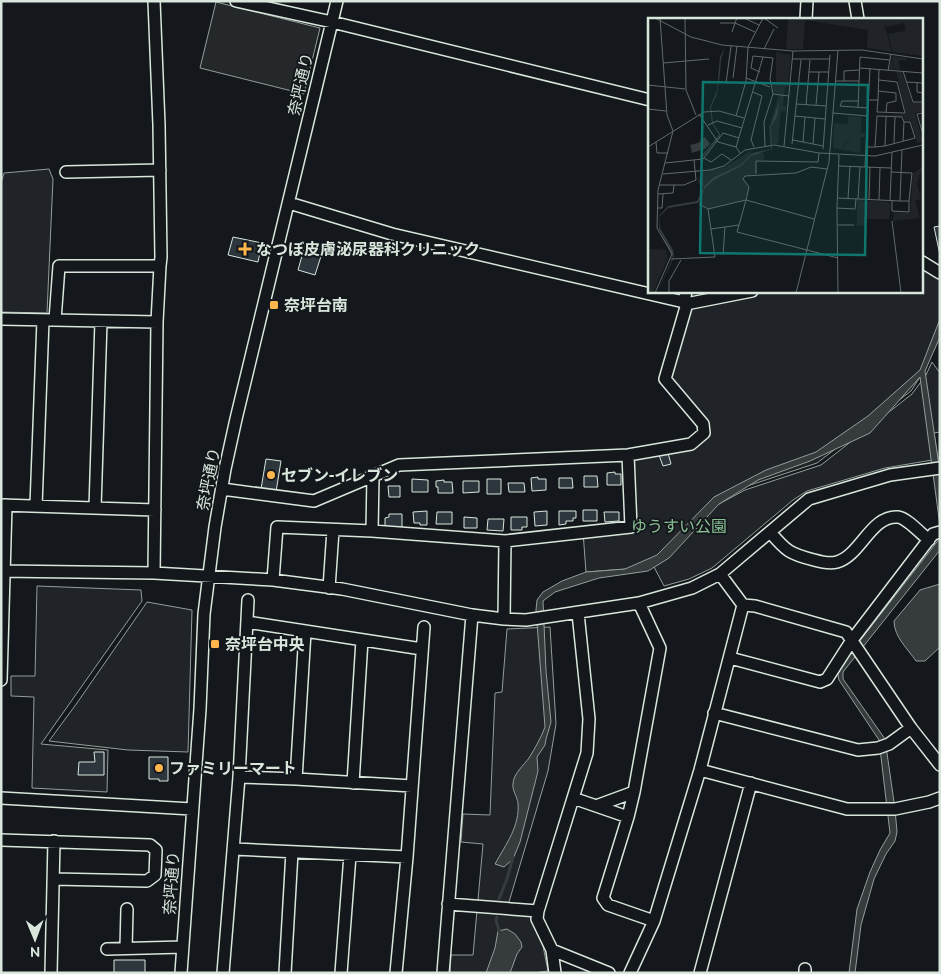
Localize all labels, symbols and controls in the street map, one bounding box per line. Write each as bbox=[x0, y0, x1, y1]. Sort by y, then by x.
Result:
inset map bbox=[648, 18, 924, 292]
street label: 奈坪通り bbox=[284, 51, 316, 117]
place label: なつぼ皮膚泌尿器科クリニック bbox=[256, 240, 480, 258]
marker: なつぼ皮膚泌尿器科クリニック bbox=[238, 242, 252, 256]
place label: 奈坪台南 bbox=[284, 296, 348, 314]
marker: 奈坪台南 bbox=[268, 299, 280, 311]
street label: 奈坪通り bbox=[193, 446, 223, 512]
place label: セブン-イレブン bbox=[281, 466, 398, 484]
marker: セブン-イレブン bbox=[265, 469, 277, 481]
park label: ゆうすい公園 bbox=[631, 517, 727, 535]
place label: 奈坪台中央 bbox=[225, 635, 305, 653]
marker: 奈坪台中央 bbox=[209, 638, 221, 650]
place label: ファミリーマート bbox=[169, 759, 297, 777]
marker: ファミリーマート bbox=[153, 762, 165, 774]
street label: 奈坪通り bbox=[160, 850, 182, 916]
north arrow bbox=[10, 914, 60, 964]
text: N bbox=[30, 944, 41, 960]

